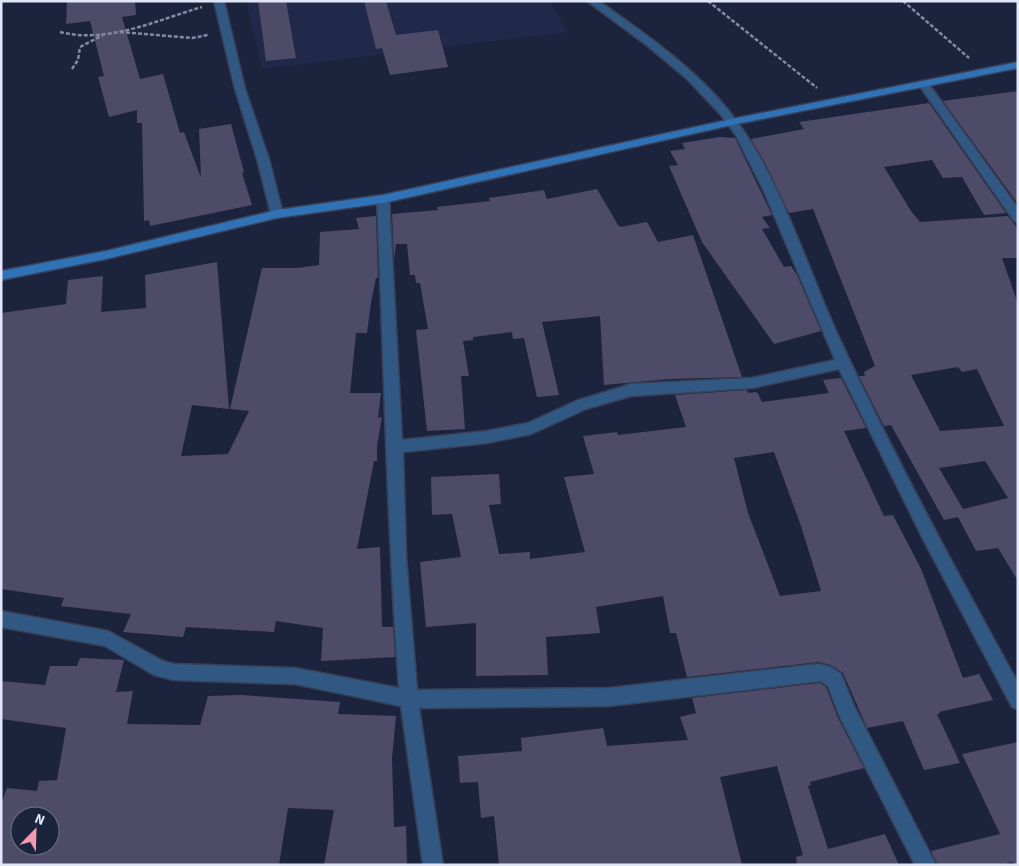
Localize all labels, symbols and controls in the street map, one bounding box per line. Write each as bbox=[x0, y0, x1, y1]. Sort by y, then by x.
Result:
north arrow bbox=[10, 806, 60, 856]
text: N bbox=[31, 809, 48, 831]

